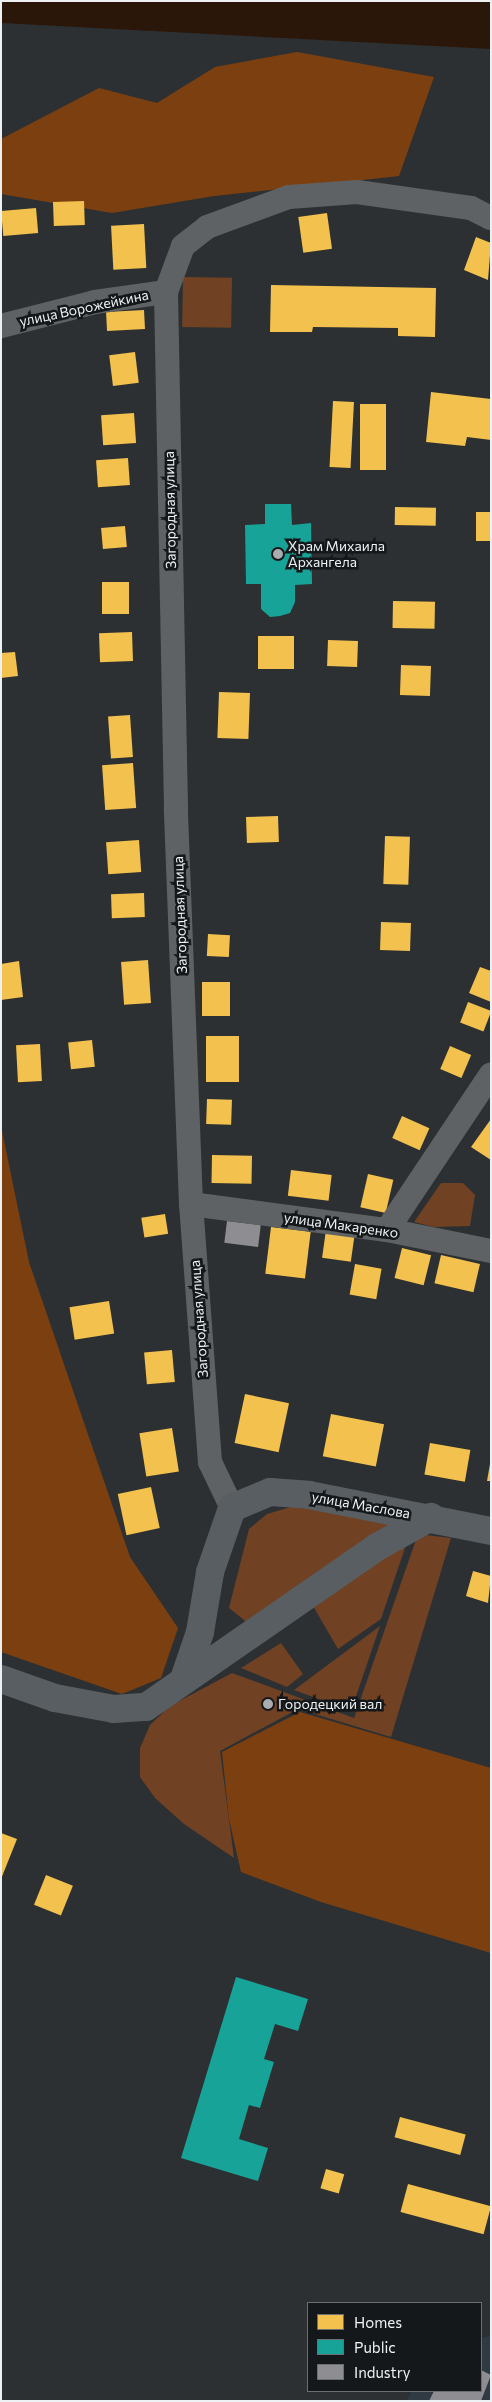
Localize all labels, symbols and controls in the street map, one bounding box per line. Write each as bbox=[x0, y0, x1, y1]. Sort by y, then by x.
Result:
street label: улица Ворожейкина bbox=[18, 286, 150, 330]
street label: Загородная улица bbox=[161, 451, 179, 569]
place label: Храм Михаила Архангела bbox=[288, 538, 385, 570]
marker: Храм Михаила Архангела bbox=[272, 548, 284, 560]
street label: Загородная улица bbox=[170, 856, 190, 974]
street label: улица Макаренко bbox=[283, 1209, 399, 1241]
street label: Загородная улица bbox=[187, 1260, 211, 1378]
street label: улица Маслова bbox=[311, 1488, 411, 1522]
place label: Городецкий вал bbox=[278, 1696, 382, 1712]
marker: Городецкий вал bbox=[262, 1698, 274, 1710]
legend bbox=[307, 2302, 482, 2392]
text: Homes bbox=[354, 2313, 402, 2331]
text: Public bbox=[354, 2338, 396, 2356]
text: Industry bbox=[354, 2363, 411, 2381]

